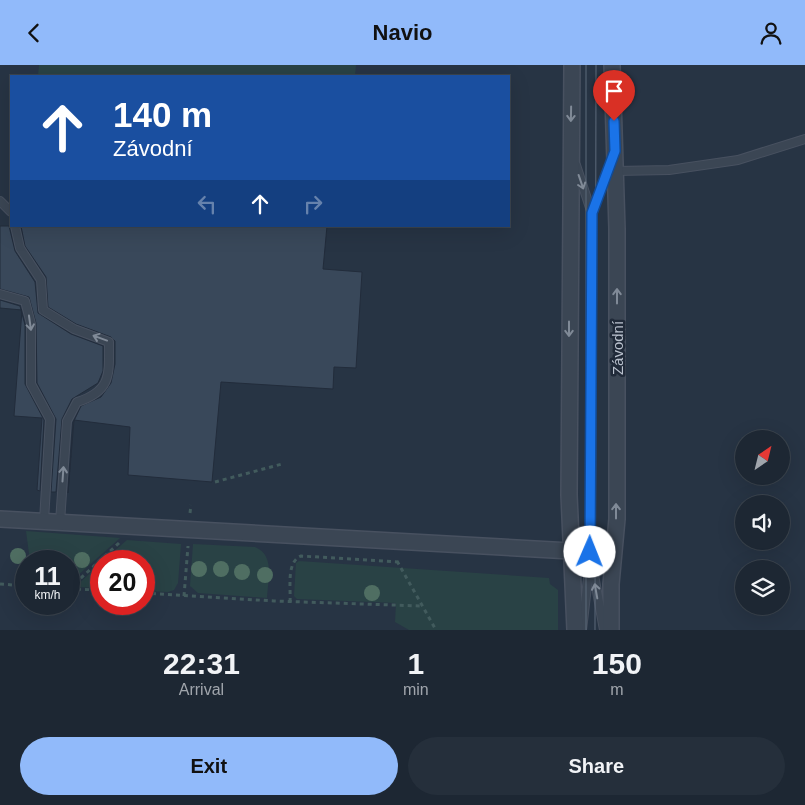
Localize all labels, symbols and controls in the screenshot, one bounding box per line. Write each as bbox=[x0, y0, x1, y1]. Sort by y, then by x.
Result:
icon: back bbox=[20, 19, 48, 47]
icon: person bbox=[757, 19, 785, 47]
text: Navio bbox=[373, 20, 432, 45]
pin bbox=[593, 70, 635, 121]
icon: arrive bbox=[600, 77, 628, 105]
icon: ahead bbox=[30, 95, 95, 160]
text: 140 m bbox=[113, 95, 212, 134]
one-way arrow bbox=[566, 105, 576, 121]
text: Závodní bbox=[113, 136, 193, 161]
one-way arrow bbox=[577, 174, 586, 189]
icon: left bbox=[193, 190, 221, 218]
icon: ahead bbox=[246, 190, 274, 218]
icon: right bbox=[299, 190, 327, 218]
one-way arrow bbox=[612, 289, 622, 305]
one-way arrow bbox=[25, 315, 35, 331]
one-way arrow bbox=[564, 320, 574, 336]
street label: Závodní bbox=[609, 320, 626, 375]
one-way arrow bbox=[93, 333, 108, 342]
north arrow bbox=[735, 430, 790, 485]
map controls bbox=[735, 430, 790, 615]
one-way arrow bbox=[59, 466, 68, 482]
button: sound bbox=[735, 495, 790, 550]
one-way arrow bbox=[611, 504, 621, 520]
position arrow bbox=[563, 525, 615, 577]
speed limit sign: 20 bbox=[90, 550, 155, 615]
button: layers bbox=[735, 560, 790, 615]
text: 11 bbox=[34, 562, 61, 590]
one-way arrow bbox=[591, 584, 601, 600]
text: km/h bbox=[34, 588, 61, 602]
text: 22:31 bbox=[163, 647, 240, 680]
text: 1 bbox=[407, 647, 424, 680]
text: 150 bbox=[592, 647, 642, 680]
text: Arrival bbox=[179, 681, 224, 698]
text: min bbox=[403, 681, 429, 698]
text: m bbox=[610, 681, 623, 698]
button: Exit bbox=[20, 737, 398, 795]
button: Share bbox=[408, 737, 785, 795]

